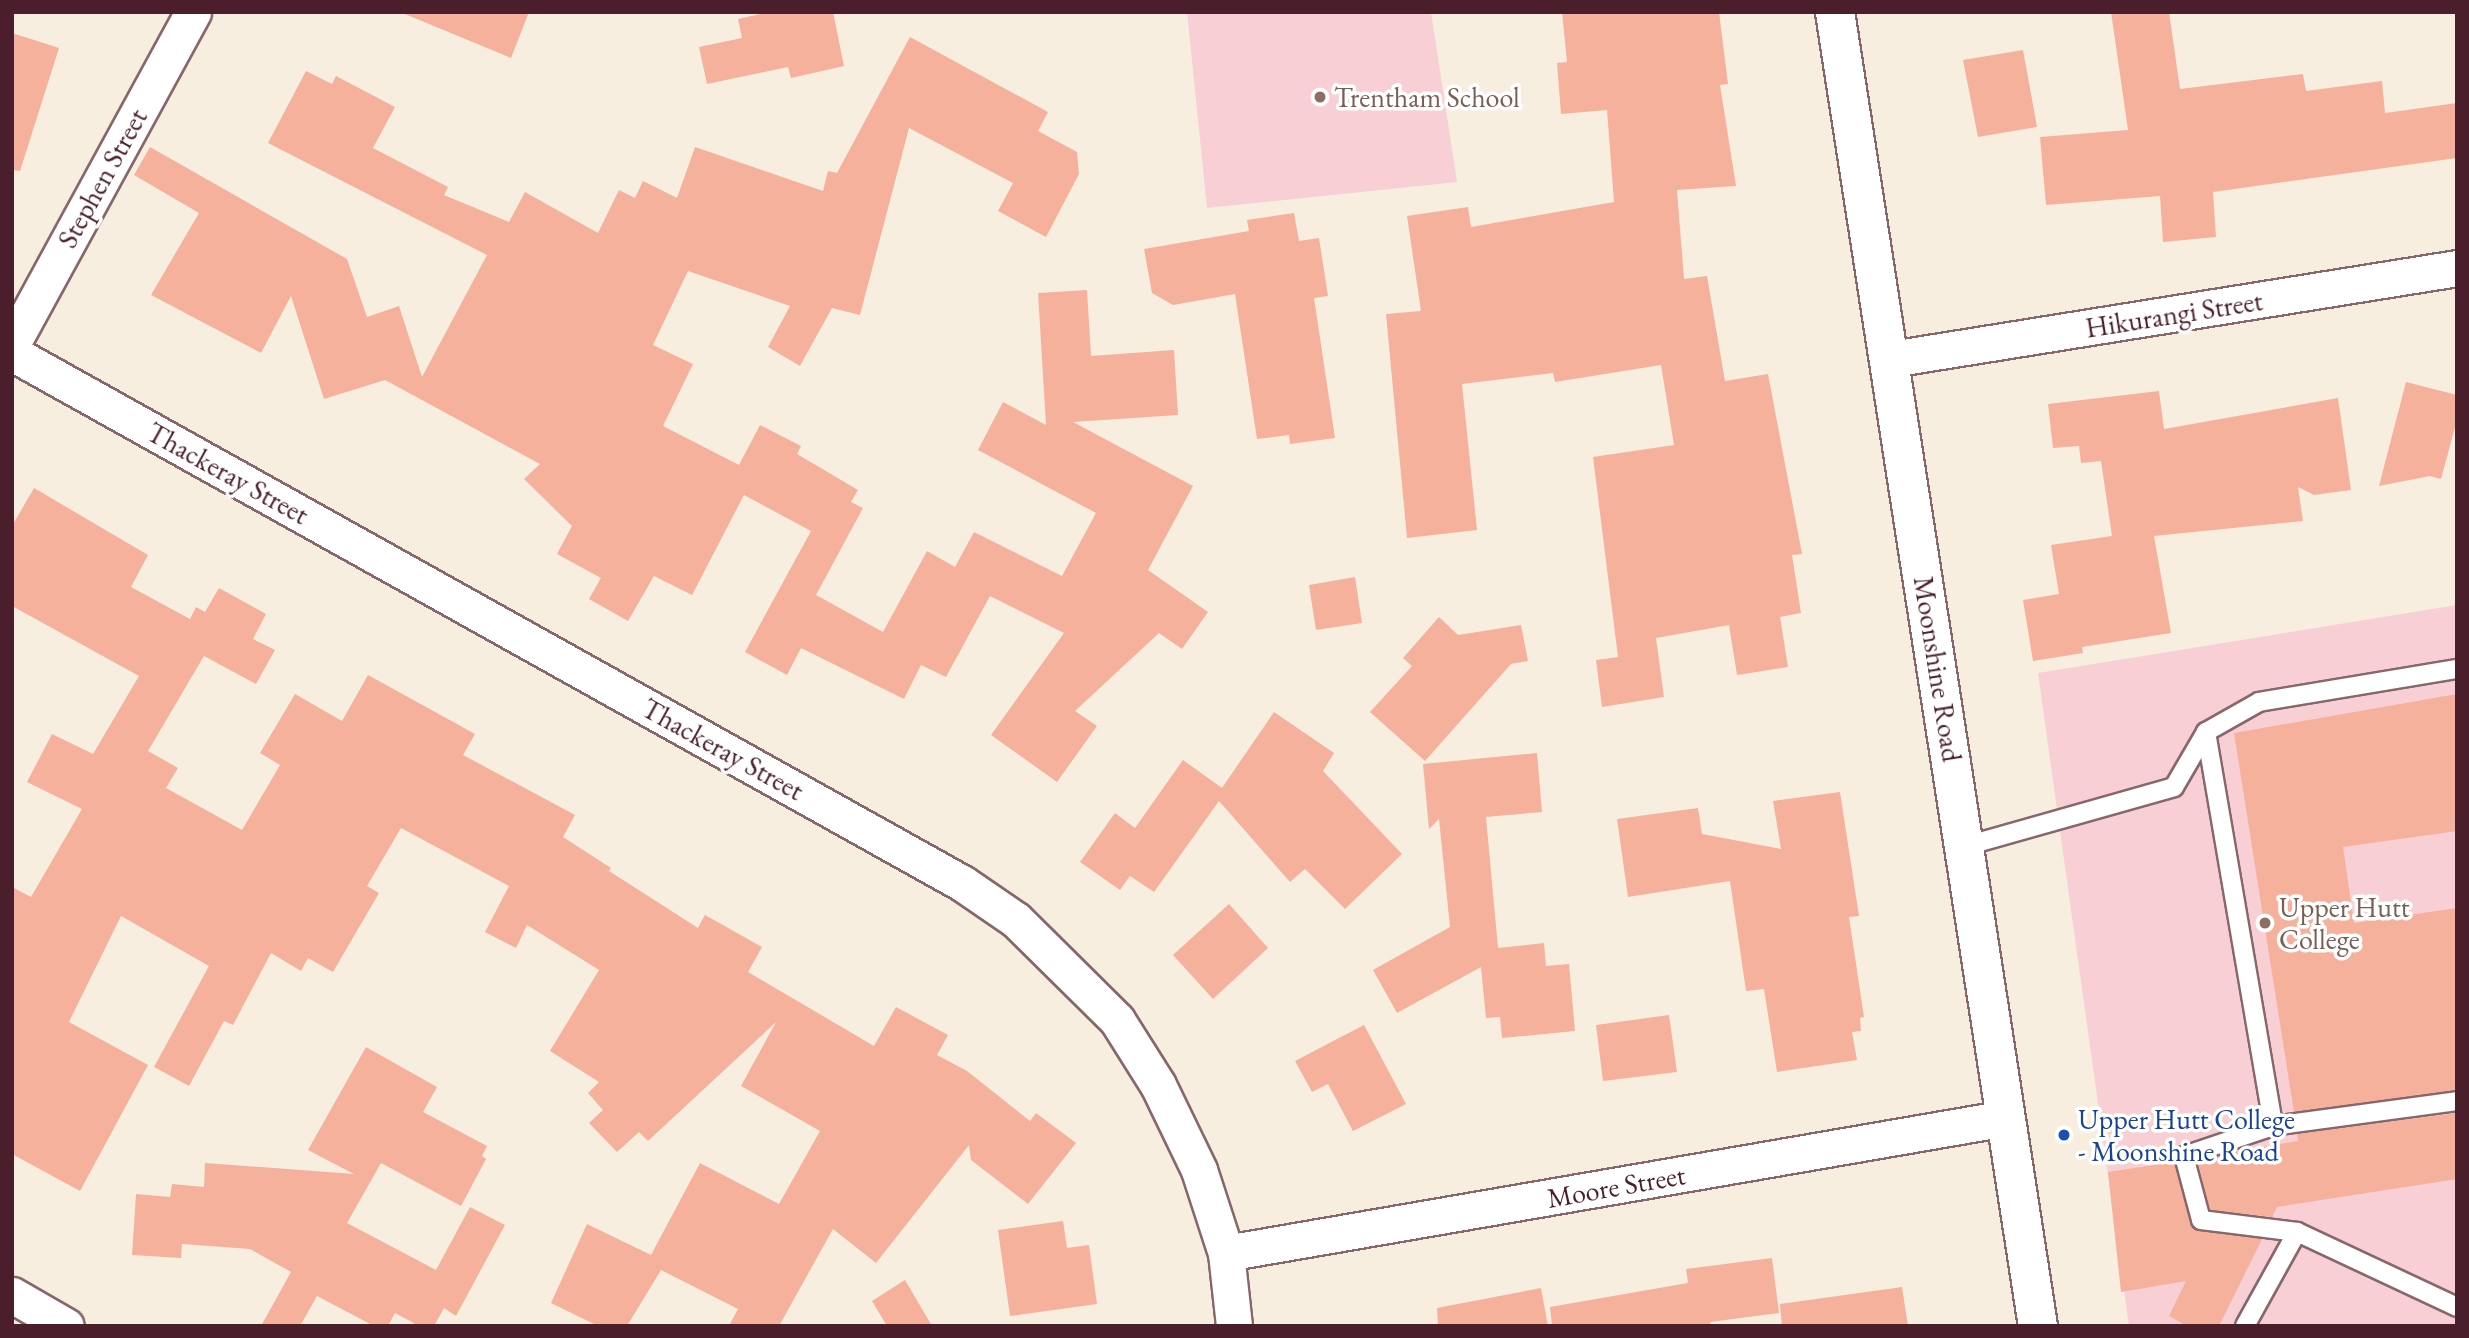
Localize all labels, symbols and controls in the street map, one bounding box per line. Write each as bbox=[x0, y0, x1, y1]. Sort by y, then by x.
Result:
place label: Trentham School bbox=[1334, 80, 1520, 114]
marker: Trentham School bbox=[1312, 89, 1328, 105]
street label: Stephen Street bbox=[50, 102, 154, 254]
street label: Hikurangi Street bbox=[2083, 283, 2265, 345]
street label: Thackeray Street bbox=[141, 415, 315, 531]
street label: Moonshine Road bbox=[1907, 574, 1969, 764]
street label: Thackeray Street bbox=[636, 691, 810, 807]
place label: Upper Hutt College bbox=[2279, 890, 2410, 956]
marker: Upper Hutt College bbox=[2257, 915, 2273, 931]
place label: Upper Hutt College - Moonshine Road bbox=[2078, 1102, 2295, 1168]
marker: Upper Hutt College - Moonshine Road bbox=[2056, 1127, 2072, 1143]
street label: Moore Street bbox=[1544, 1157, 1688, 1215]

